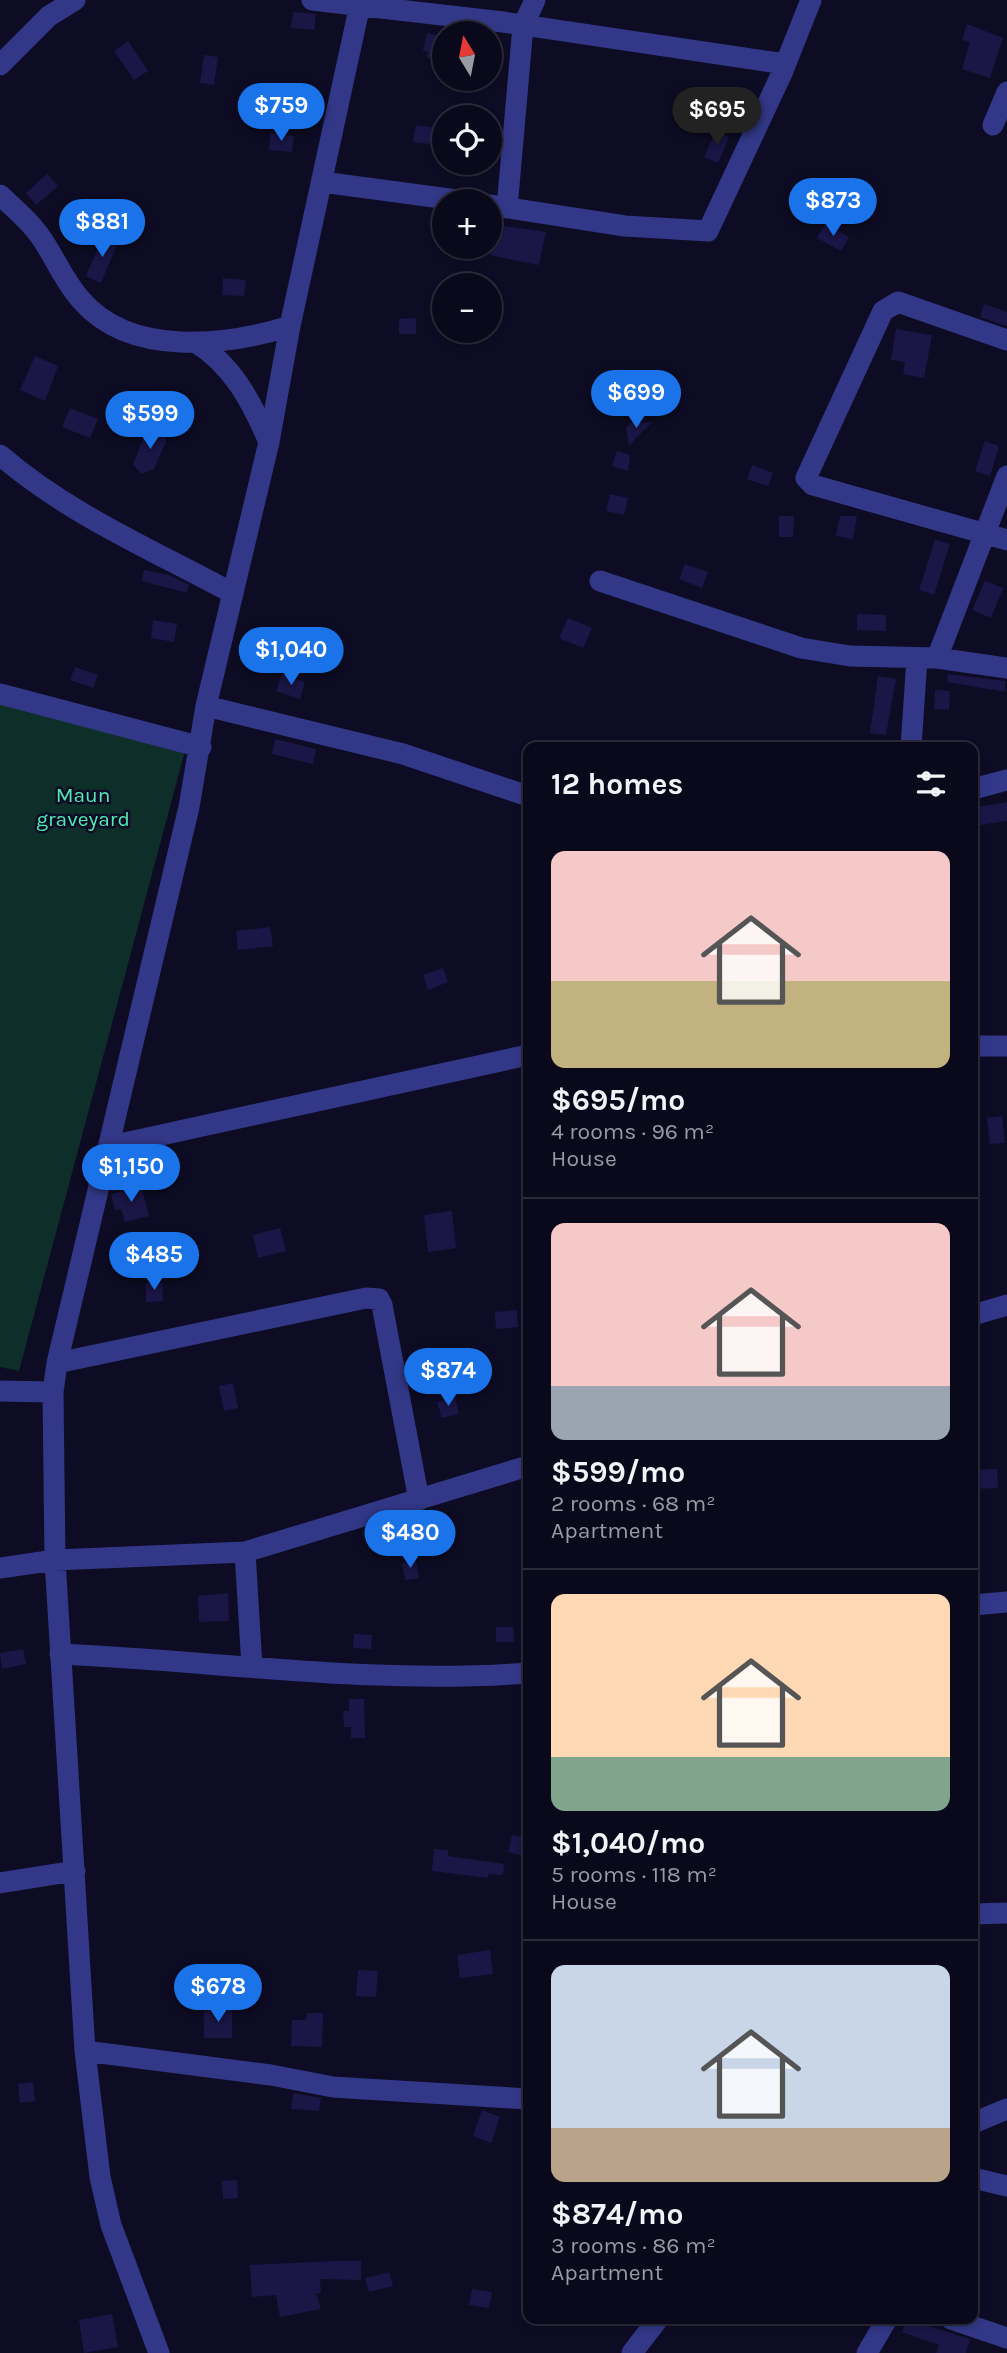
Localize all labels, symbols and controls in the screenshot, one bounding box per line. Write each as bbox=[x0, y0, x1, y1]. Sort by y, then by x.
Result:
north arrow bbox=[432, 21, 502, 91]
map controls bbox=[432, 21, 502, 343]
pin: $759 bbox=[240, 83, 322, 143]
pin: $695 bbox=[676, 88, 758, 147]
text: $759 bbox=[254, 92, 308, 119]
text: $695 bbox=[688, 96, 746, 123]
button: locate bbox=[432, 105, 502, 175]
pin: $873 bbox=[792, 178, 874, 238]
text: $873 bbox=[805, 187, 861, 214]
button: + bbox=[432, 189, 502, 259]
pin: $881 bbox=[61, 200, 143, 259]
text: $881 bbox=[75, 208, 129, 235]
button: − bbox=[432, 273, 502, 343]
pin: $699 bbox=[595, 370, 677, 430]
text: $699 bbox=[607, 379, 665, 406]
pin: $599 bbox=[109, 392, 191, 451]
text: $599 bbox=[121, 400, 179, 427]
pin: $1,040 bbox=[234, 628, 348, 687]
text: $1,040 bbox=[255, 636, 327, 663]
icon: filters bbox=[912, 765, 950, 803]
text: 12 homes bbox=[551, 766, 683, 802]
park label: Maun graveyard bbox=[36, 783, 130, 831]
icon: home bbox=[688, 897, 814, 1023]
text: $695/mo bbox=[551, 1082, 685, 1118]
text: 4 rooms · 96 m² bbox=[551, 1118, 714, 1145]
pin: $1,150 bbox=[74, 1144, 188, 1204]
text: House bbox=[551, 1145, 617, 1172]
text: $1,150 bbox=[98, 1153, 164, 1180]
pin: $485 bbox=[113, 1232, 195, 1292]
text: $485 bbox=[125, 1241, 183, 1268]
icon: home bbox=[688, 1269, 814, 1395]
pin: $874 bbox=[407, 1348, 489, 1408]
text: $874 bbox=[420, 1357, 476, 1384]
text: $599/mo bbox=[551, 1454, 685, 1490]
text: 2 rooms · 68 m² bbox=[551, 1490, 715, 1517]
pin: $480 bbox=[369, 1510, 451, 1570]
text: Apartment bbox=[551, 1517, 663, 1544]
text: $480 bbox=[381, 1519, 439, 1546]
icon: home bbox=[688, 1640, 814, 1766]
text: $1,040/mo bbox=[551, 1825, 705, 1861]
text: 5 rooms · 118 m² bbox=[551, 1861, 717, 1888]
text: House bbox=[551, 1888, 617, 1915]
pin: $678 bbox=[177, 1965, 259, 2024]
text: $678 bbox=[190, 1973, 246, 2000]
icon: home bbox=[688, 2011, 814, 2137]
text: $874/mo bbox=[551, 2196, 683, 2232]
text: 3 rooms · 86 m² bbox=[551, 2232, 716, 2259]
text: Apartment bbox=[551, 2259, 663, 2286]

